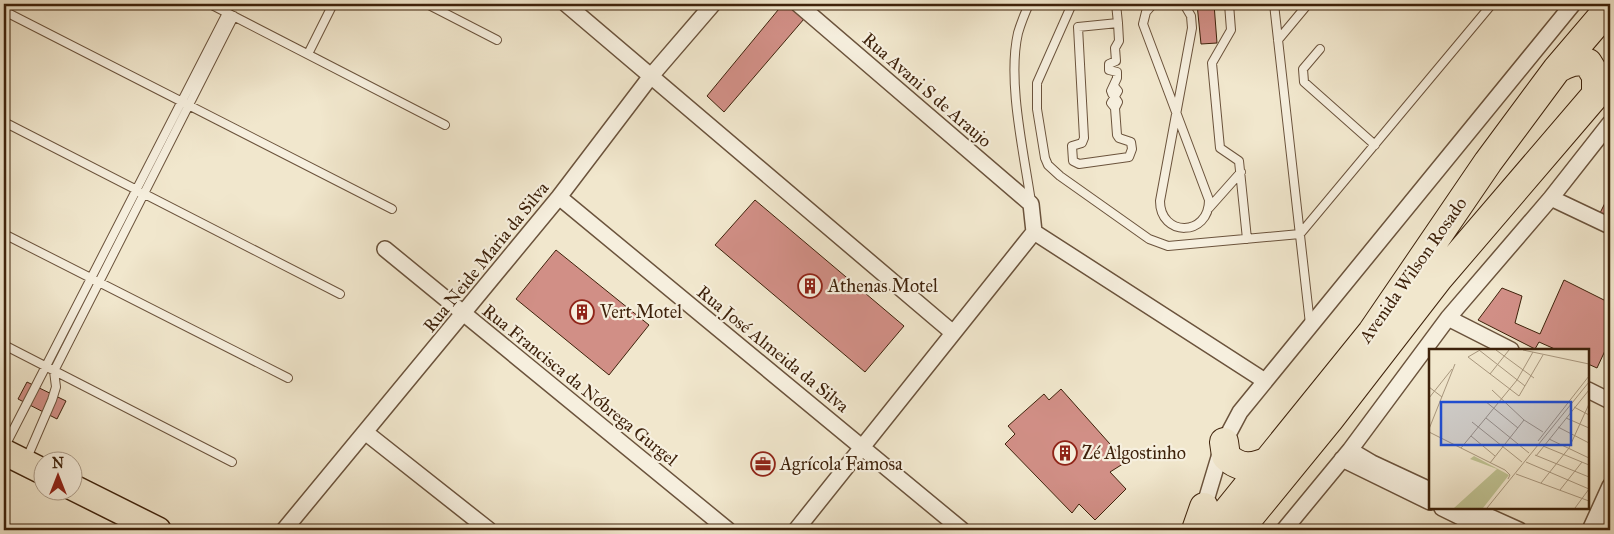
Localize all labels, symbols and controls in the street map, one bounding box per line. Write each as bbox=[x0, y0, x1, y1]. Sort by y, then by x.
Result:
street label: Rua Avani S de Araujo bbox=[858, 28, 996, 152]
street label: Rua Neide Maria da Silva bbox=[419, 177, 554, 337]
street label: Avenida Wilson Rosado bbox=[1354, 193, 1472, 348]
building icon: Athenas Motel bbox=[797, 273, 823, 299]
place label: Athenas Motel bbox=[827, 275, 938, 297]
street label: Rua José Almeida da Silva bbox=[692, 281, 854, 418]
street label: Rua Francisca da Nóbrega Gurgel bbox=[477, 299, 682, 471]
building icon: Vert Motel bbox=[569, 299, 595, 325]
place label: Vert Motel bbox=[599, 301, 682, 323]
inset map bbox=[1429, 349, 1589, 509]
building icon: Zé Algostinho bbox=[1052, 440, 1078, 466]
place label: Zé Algostinho bbox=[1082, 442, 1186, 465]
office icon: Agrícola Famosa bbox=[750, 451, 776, 477]
north arrow bbox=[32, 452, 82, 502]
place label: Agrícola Famosa bbox=[779, 453, 903, 476]
text: N bbox=[52, 455, 64, 472]

